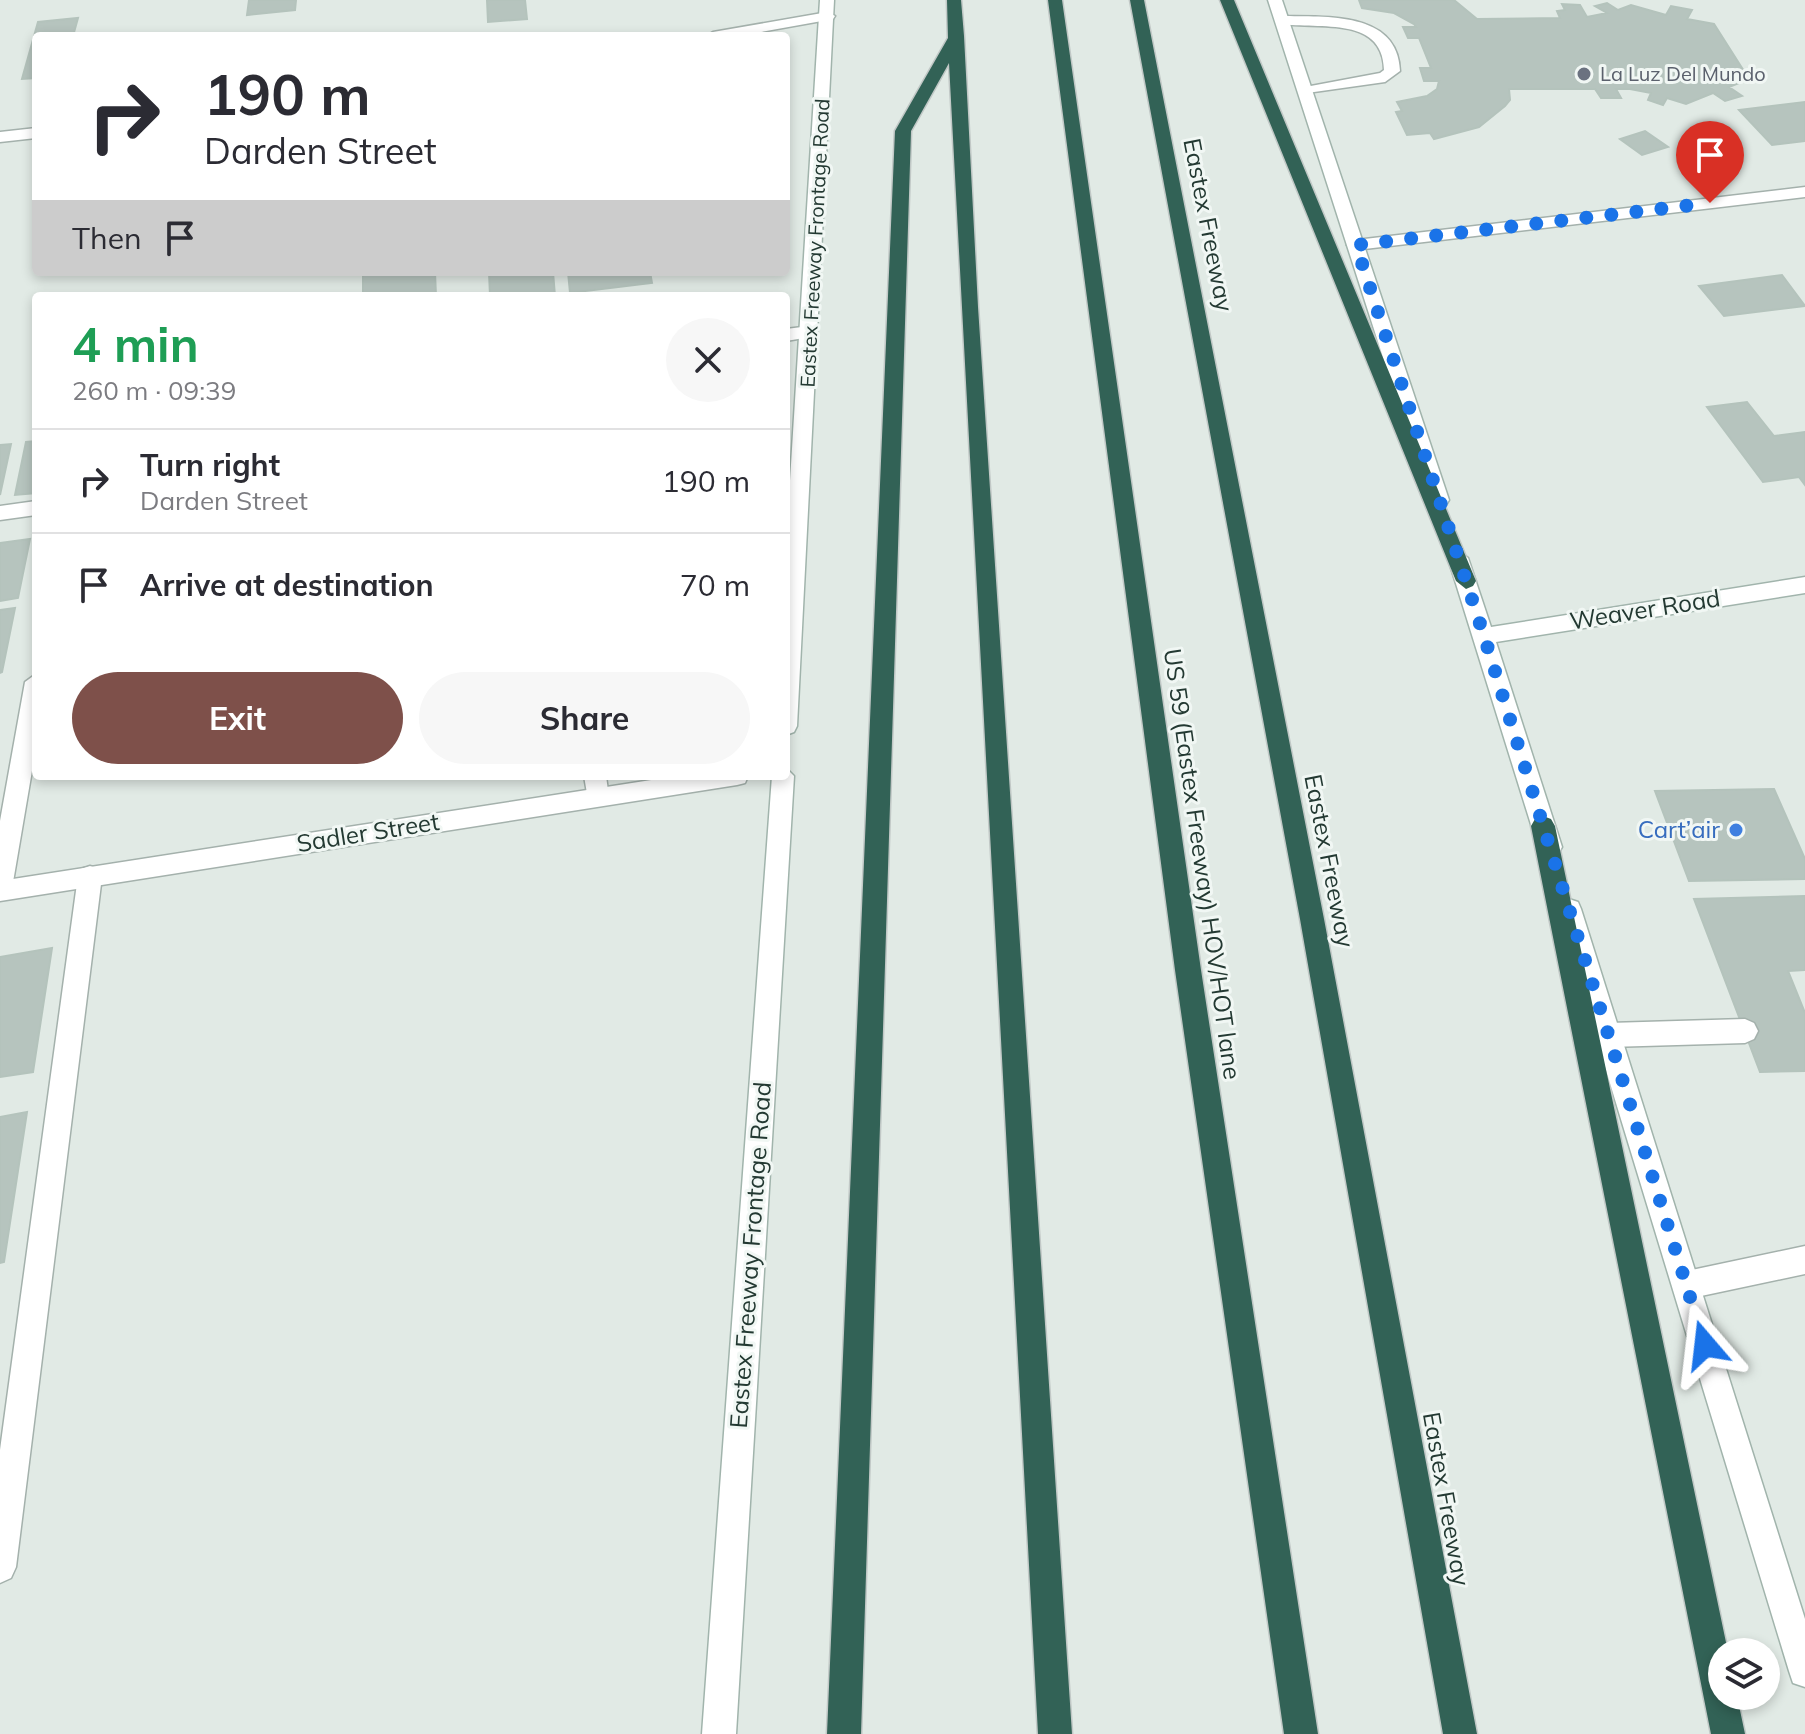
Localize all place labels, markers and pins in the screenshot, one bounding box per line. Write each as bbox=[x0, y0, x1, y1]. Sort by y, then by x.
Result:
place label: La Luz Del Mundo bbox=[1600, 61, 1766, 86]
marker: La Luz Del Mundo bbox=[1575, 65, 1593, 83]
pin bbox=[1676, 121, 1744, 203]
place label: Cart’air bbox=[1638, 814, 1720, 844]
marker: Cart’air bbox=[1727, 821, 1745, 839]

